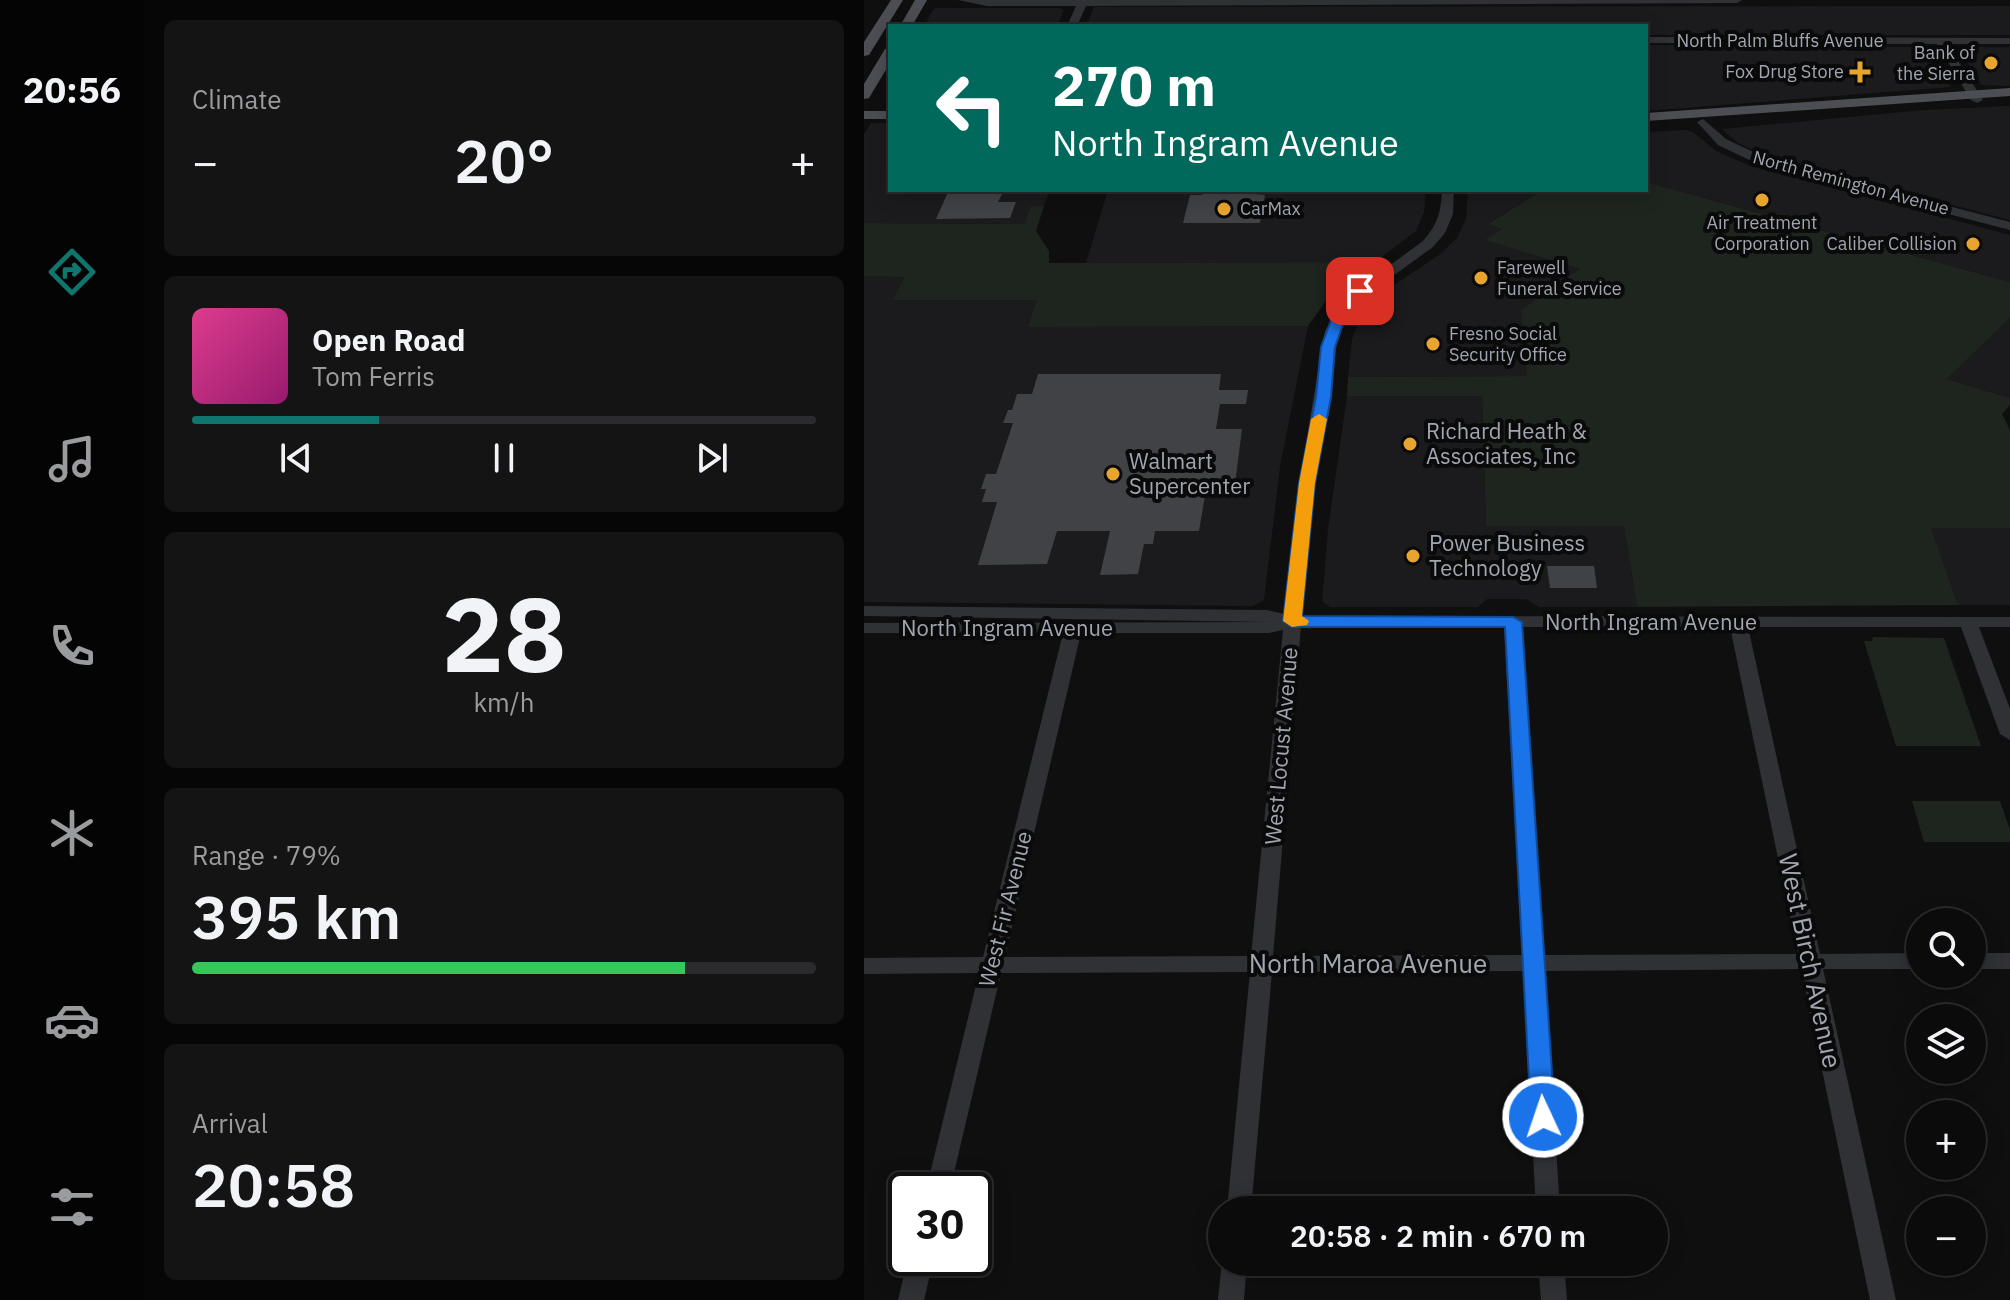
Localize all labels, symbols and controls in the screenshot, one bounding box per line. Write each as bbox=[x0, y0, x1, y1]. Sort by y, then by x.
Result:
street label: North Palm Bluffs Avenue bbox=[1676, 29, 1884, 52]
place label: Bank of the Sierra bbox=[1897, 41, 1975, 85]
text: 270 m bbox=[1052, 49, 1216, 121]
marker: Bank of the Sierra bbox=[1982, 54, 2000, 72]
icon: left bbox=[920, 56, 1024, 160]
place label: Fox Drug Store bbox=[1725, 60, 1844, 83]
marker: Fox Drug Store bbox=[1851, 63, 1869, 81]
text: 20:56 bbox=[23, 66, 121, 113]
text: Climate bbox=[192, 82, 282, 116]
text: North Ingram Avenue bbox=[1052, 119, 1399, 166]
text: 20° bbox=[454, 121, 554, 200]
text: − bbox=[192, 133, 218, 190]
text: + bbox=[790, 133, 816, 190]
street label: North Remington Avenue bbox=[1750, 145, 1952, 220]
marker: Air Treatment Corporation bbox=[1753, 191, 1771, 209]
place label: CarMax bbox=[1240, 197, 1301, 220]
marker: CarMax bbox=[1215, 200, 1233, 218]
place label: Air Treatment Corporation bbox=[1707, 211, 1817, 255]
place label: Caliber Collision bbox=[1827, 232, 1957, 255]
marker: Caliber Collision bbox=[1964, 235, 1982, 253]
icon: directions bbox=[44, 244, 100, 300]
place label: Farewell Funeral Service bbox=[1497, 256, 1622, 300]
pin bbox=[1326, 257, 1394, 325]
icon: arrive bbox=[1338, 269, 1382, 313]
marker: Farewell Funeral Service bbox=[1472, 269, 1490, 287]
text: Open Road bbox=[312, 320, 465, 359]
place label: Fresno Social Security Office bbox=[1449, 322, 1567, 366]
marker: Fresno Social Security Office bbox=[1424, 335, 1442, 353]
text: Tom Ferris bbox=[312, 359, 435, 393]
place label: Richard Heath & Associates, Inc bbox=[1426, 416, 1587, 470]
icon: music bbox=[44, 431, 100, 487]
marker: Richard Heath & Associates, Inc bbox=[1401, 435, 1419, 453]
icon: previous bbox=[274, 436, 318, 480]
icon: pause bbox=[482, 436, 526, 480]
icon: next bbox=[690, 436, 734, 480]
place label: Walmart Supercenter bbox=[1129, 446, 1250, 500]
marker: Walmart Supercenter bbox=[1104, 465, 1122, 483]
place label: Power Business Technology bbox=[1429, 528, 1585, 582]
marker: Power Business Technology bbox=[1404, 547, 1422, 565]
text: 28 bbox=[442, 565, 566, 701]
street label: North Ingram Avenue bbox=[1545, 607, 1757, 636]
street label: North Ingram Avenue bbox=[901, 613, 1113, 642]
icon: phone bbox=[44, 618, 100, 674]
street label: West Locust Avenue bbox=[1257, 646, 1304, 846]
text: km/h bbox=[473, 685, 535, 719]
icon: climate bbox=[44, 805, 100, 861]
street label: West Fir Avenue bbox=[971, 828, 1038, 990]
text: Range · 79% bbox=[192, 838, 341, 872]
street label: West Birch Avenue bbox=[1772, 850, 1850, 1071]
text: 395 km bbox=[192, 877, 401, 956]
map controls bbox=[1906, 908, 1986, 1276]
button: search bbox=[1906, 908, 1986, 988]
street label: North Maroa Avenue bbox=[1249, 946, 1487, 980]
icon: car bbox=[44, 992, 100, 1048]
button: layers bbox=[1906, 1004, 1986, 1084]
position arrow bbox=[1501, 1075, 1585, 1159]
button: + bbox=[1906, 1100, 1986, 1180]
text: Arrival bbox=[192, 1106, 268, 1140]
text: 20:58 bbox=[192, 1145, 355, 1224]
speed limit sign: 30 bbox=[888, 1172, 992, 1276]
icon: filters bbox=[44, 1179, 100, 1235]
button: − bbox=[1906, 1196, 1986, 1276]
text: 20:58 · 2 min · 670 m bbox=[1290, 1216, 1586, 1255]

